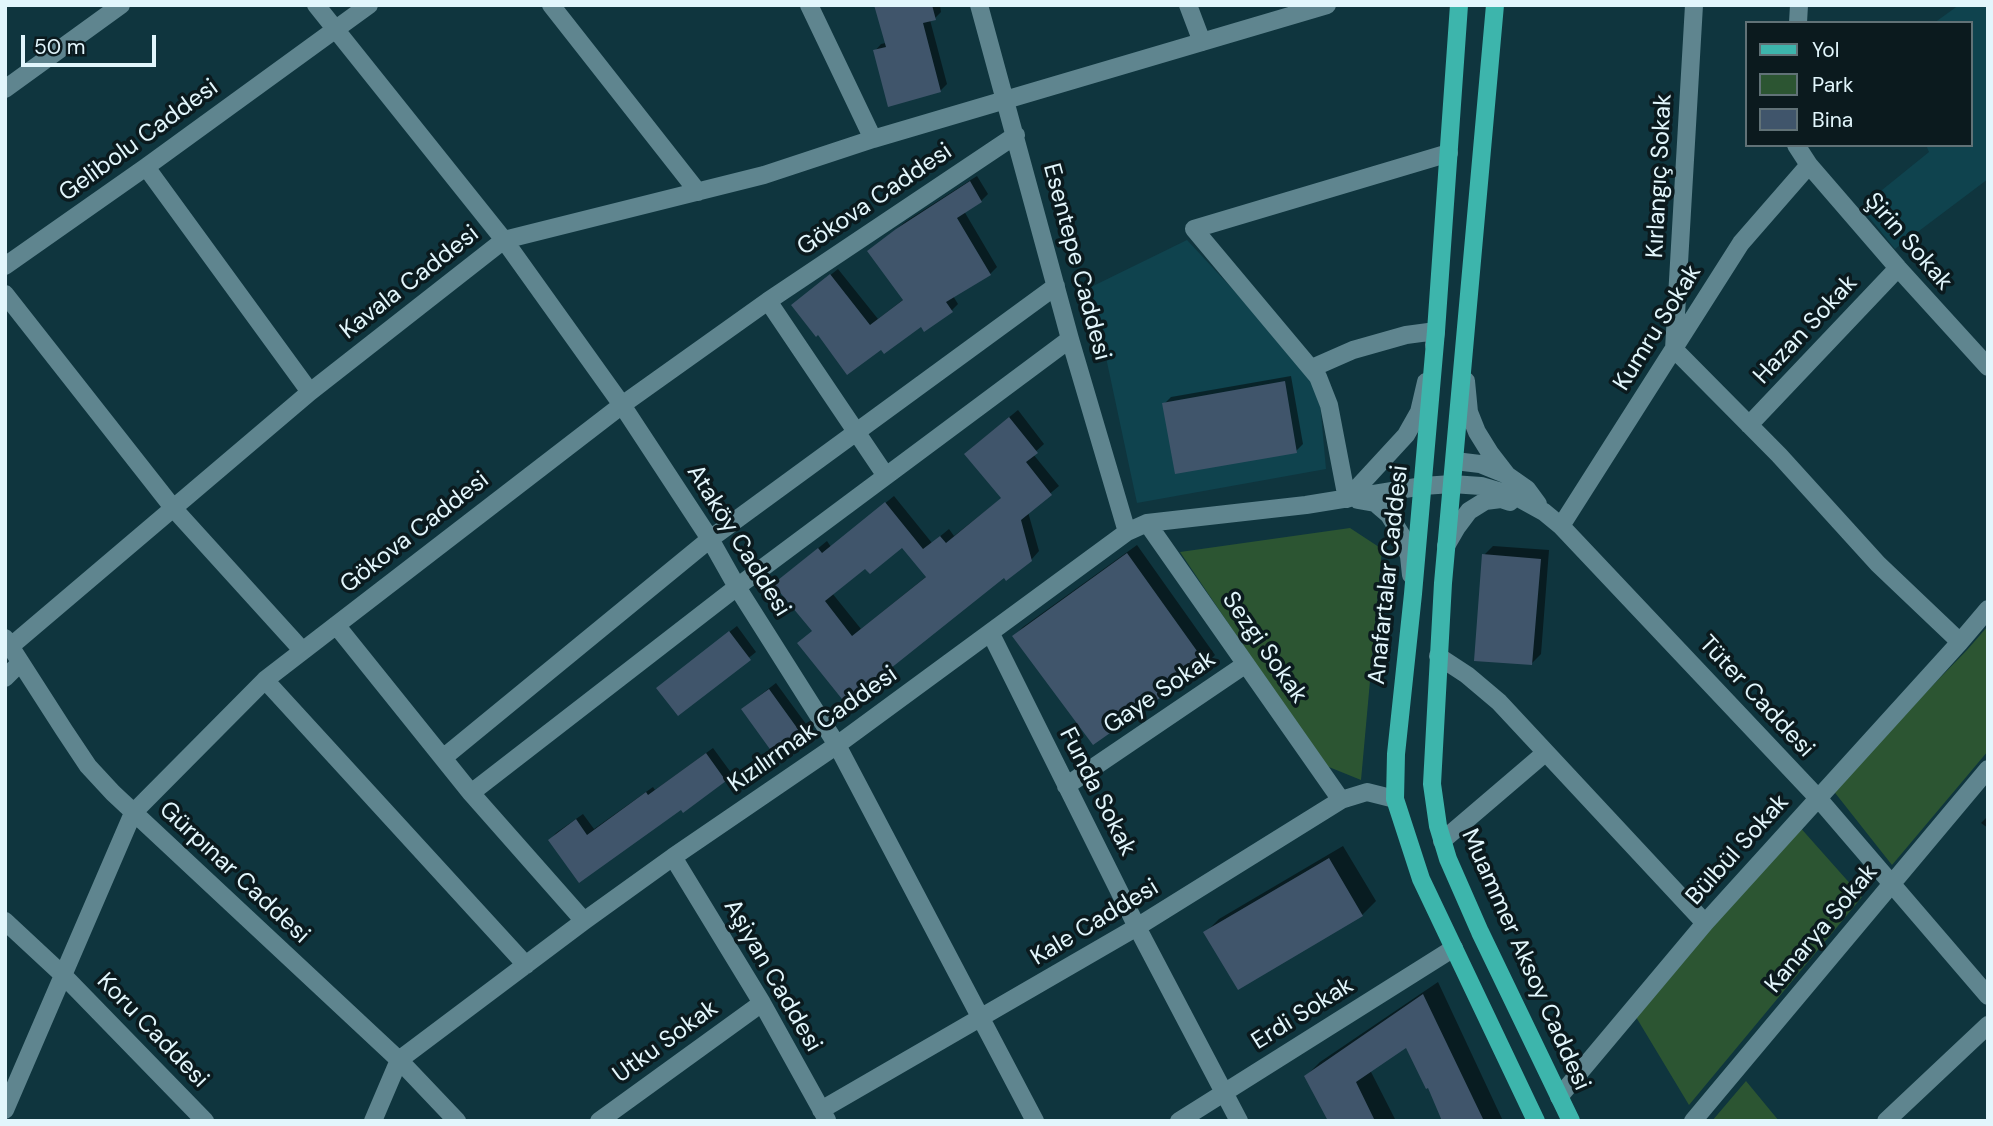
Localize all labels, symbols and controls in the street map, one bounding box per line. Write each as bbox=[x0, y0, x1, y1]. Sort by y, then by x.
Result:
scale bar bbox=[24, 21, 159, 65]
legend bbox=[1744, 21, 1972, 147]
text: 50 m bbox=[34, 33, 85, 61]
text: Yol bbox=[1812, 36, 1840, 64]
text: Park bbox=[1812, 71, 1853, 99]
street label: Gelibolu Caddesi bbox=[54, 74, 224, 208]
street label: Kırlangıç Sokak bbox=[1641, 93, 1679, 259]
text: Bina bbox=[1812, 106, 1853, 134]
street label: Gökova Caddesi bbox=[792, 138, 958, 262]
street label: Esentepe Caddesi bbox=[1036, 160, 1116, 364]
street label: Şirin Sokak bbox=[1858, 187, 1958, 297]
street label: Kavala Caddesi bbox=[335, 220, 485, 346]
street label: Kumru Sokak bbox=[1608, 260, 1708, 396]
street label: Hazan Sokak bbox=[1748, 269, 1864, 391]
street label: Ataköy Caddesi bbox=[680, 460, 796, 622]
street label: Anafartalar Caddesi bbox=[1363, 464, 1415, 686]
street label: Gökova Caddesi bbox=[335, 466, 495, 600]
street label: Sezgi Sokak bbox=[1215, 587, 1313, 709]
street label: Tüter Caddesi bbox=[1692, 630, 1820, 764]
street label: Gaye Sokak bbox=[1099, 645, 1221, 741]
street label: Kızılırmak Caddesi bbox=[723, 661, 903, 799]
street label: Funda Sokak bbox=[1052, 723, 1142, 861]
street label: Bülbül Sokak bbox=[1681, 789, 1795, 911]
street label: Gürpınar Caddesi bbox=[153, 796, 315, 950]
street label: Muammer Aksoy Caddesi bbox=[1454, 825, 1596, 1095]
street label: Kanarya Sokak bbox=[1760, 859, 1884, 999]
street label: Kale Caddesi bbox=[1026, 874, 1164, 972]
street label: Aşiyan Caddesi bbox=[717, 895, 827, 1057]
street label: Koru Caddesi bbox=[90, 968, 214, 1094]
street label: Erdi Sokak bbox=[1247, 971, 1359, 1057]
street label: Utku Sokak bbox=[608, 994, 724, 1090]

